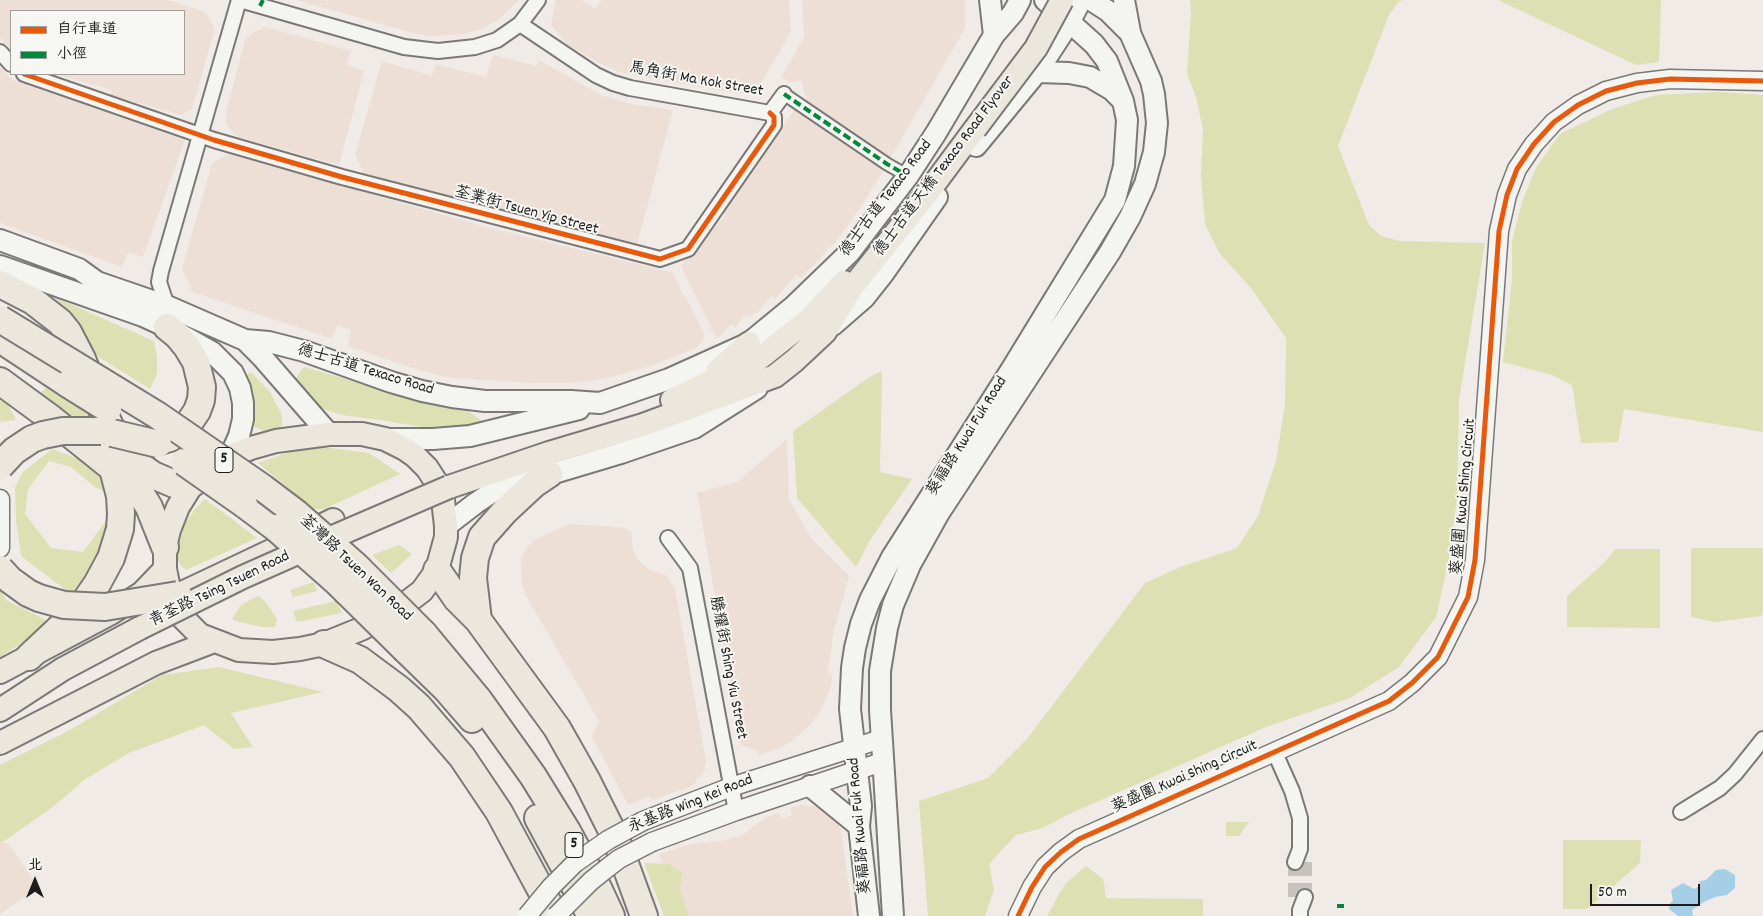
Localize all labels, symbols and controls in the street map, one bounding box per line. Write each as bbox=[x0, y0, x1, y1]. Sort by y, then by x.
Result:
legend bbox=[10, 10, 185, 75]
text: 自行車道 bbox=[57, 19, 117, 41]
text: 小徑 bbox=[57, 44, 87, 66]
street label: 馬角街 Ma Kok Street bbox=[627, 60, 765, 102]
street label: 德士古道天橋 Texaco Road Flyover bbox=[871, 73, 1019, 261]
street label: 德士古道 Texaco Road bbox=[837, 137, 937, 261]
street label: 荃業街 Tsuen Yip Street bbox=[452, 184, 600, 240]
street label: 德士古道 Texaco Road bbox=[294, 341, 436, 401]
street label: 葵福路 Kwai Fuk Road bbox=[923, 374, 1013, 500]
street label: 葵盛圍 Kwai Shing Circuit bbox=[1449, 418, 1481, 576]
road number: 5 bbox=[215, 448, 233, 472]
street label: 荃灣路 Tsuen Wan Road bbox=[295, 512, 415, 626]
street label: 青荃路 Tsing Tsuen Road bbox=[147, 548, 293, 632]
street label: 勝耀街 Shing Yiu Street bbox=[704, 595, 750, 741]
street label: 葵盛圍 Kwai Shing Circuit bbox=[1109, 737, 1261, 819]
street label: 葵福路 Kwai Fuk Road bbox=[845, 757, 877, 895]
street label: 永基路 Wing Kei Road bbox=[626, 771, 756, 839]
road number: 5 bbox=[565, 832, 583, 858]
north arrow bbox=[10, 856, 60, 906]
text: 北 bbox=[28, 856, 42, 876]
scale bar bbox=[1593, 874, 1703, 906]
text: 50 m bbox=[1598, 882, 1627, 904]

